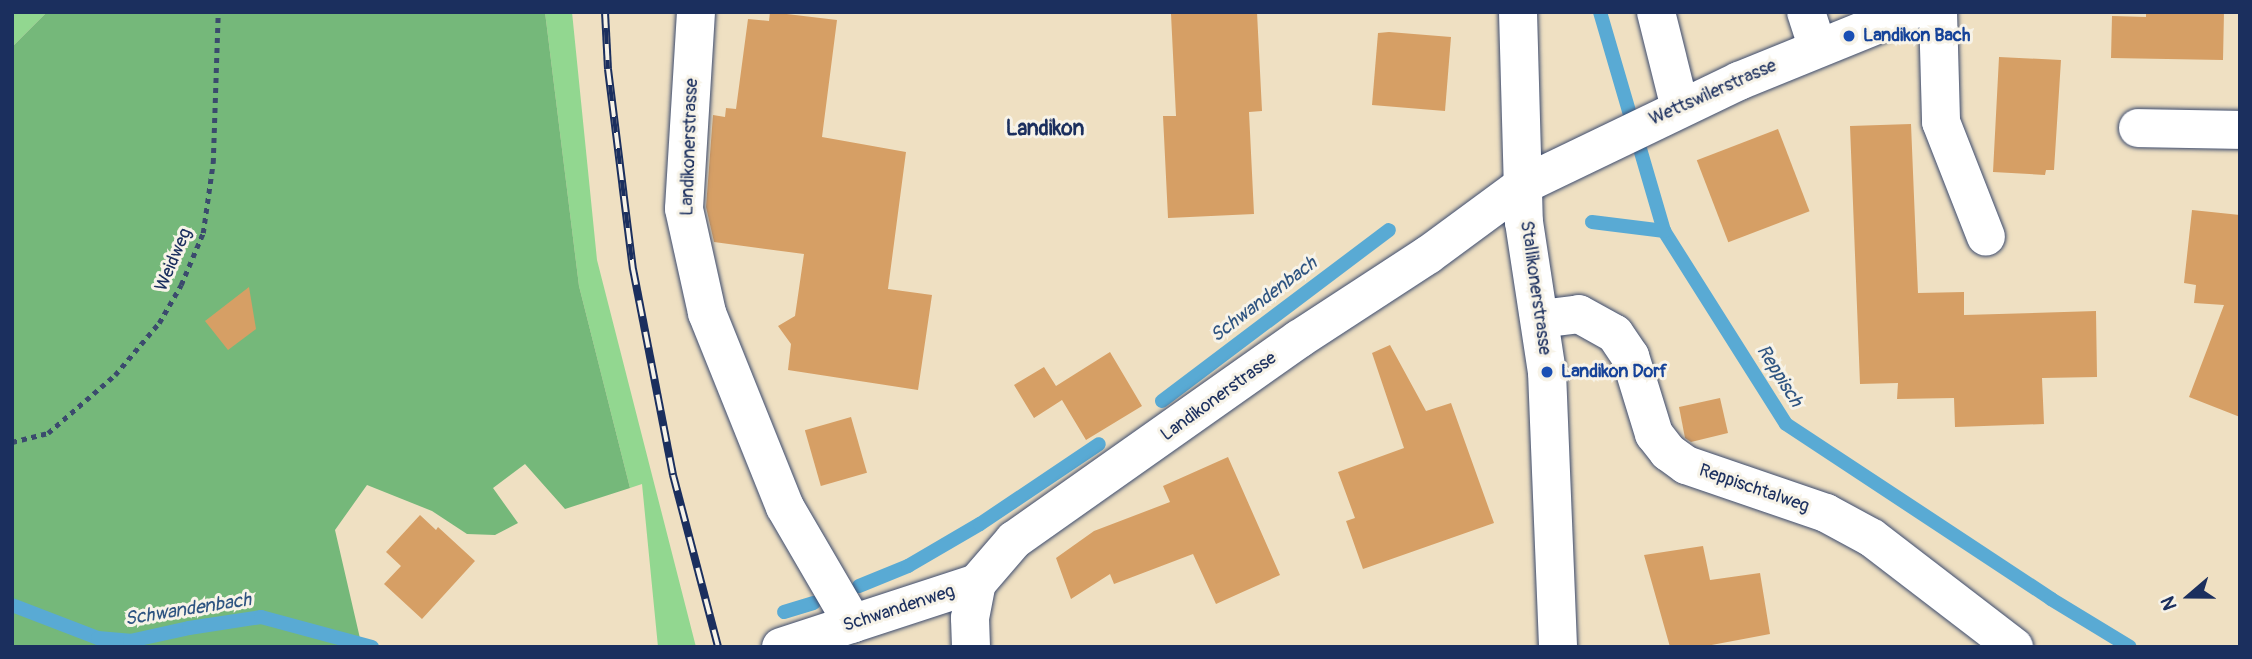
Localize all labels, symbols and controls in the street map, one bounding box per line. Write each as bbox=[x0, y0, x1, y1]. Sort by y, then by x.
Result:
place label: Landikon Bach bbox=[1863, 25, 1970, 47]
marker: Landikon Bach bbox=[1841, 28, 1857, 44]
street label: Wettswilerstrasse bbox=[1646, 55, 1780, 131]
street label: Landikonerstrasse bbox=[677, 78, 703, 216]
district label: Landikon bbox=[1006, 116, 1084, 142]
street label: Stallikonerstrasse bbox=[1515, 219, 1555, 357]
street label: Weidweg bbox=[151, 225, 197, 295]
water label: Schwandenbach bbox=[1206, 253, 1322, 347]
water label: Reppisch bbox=[1751, 341, 1807, 411]
street label: Landikonerstrasse bbox=[1157, 348, 1281, 446]
place label: Landikon Dorf bbox=[1561, 361, 1667, 383]
marker: Landikon Dorf bbox=[1539, 364, 1555, 380]
street label: Reppischtalweg bbox=[1696, 460, 1812, 518]
north arrow bbox=[2154, 561, 2224, 631]
street label: Schwandenweg bbox=[840, 581, 958, 637]
water label: Schwandenbach bbox=[123, 589, 253, 631]
text: N bbox=[2156, 593, 2183, 613]

